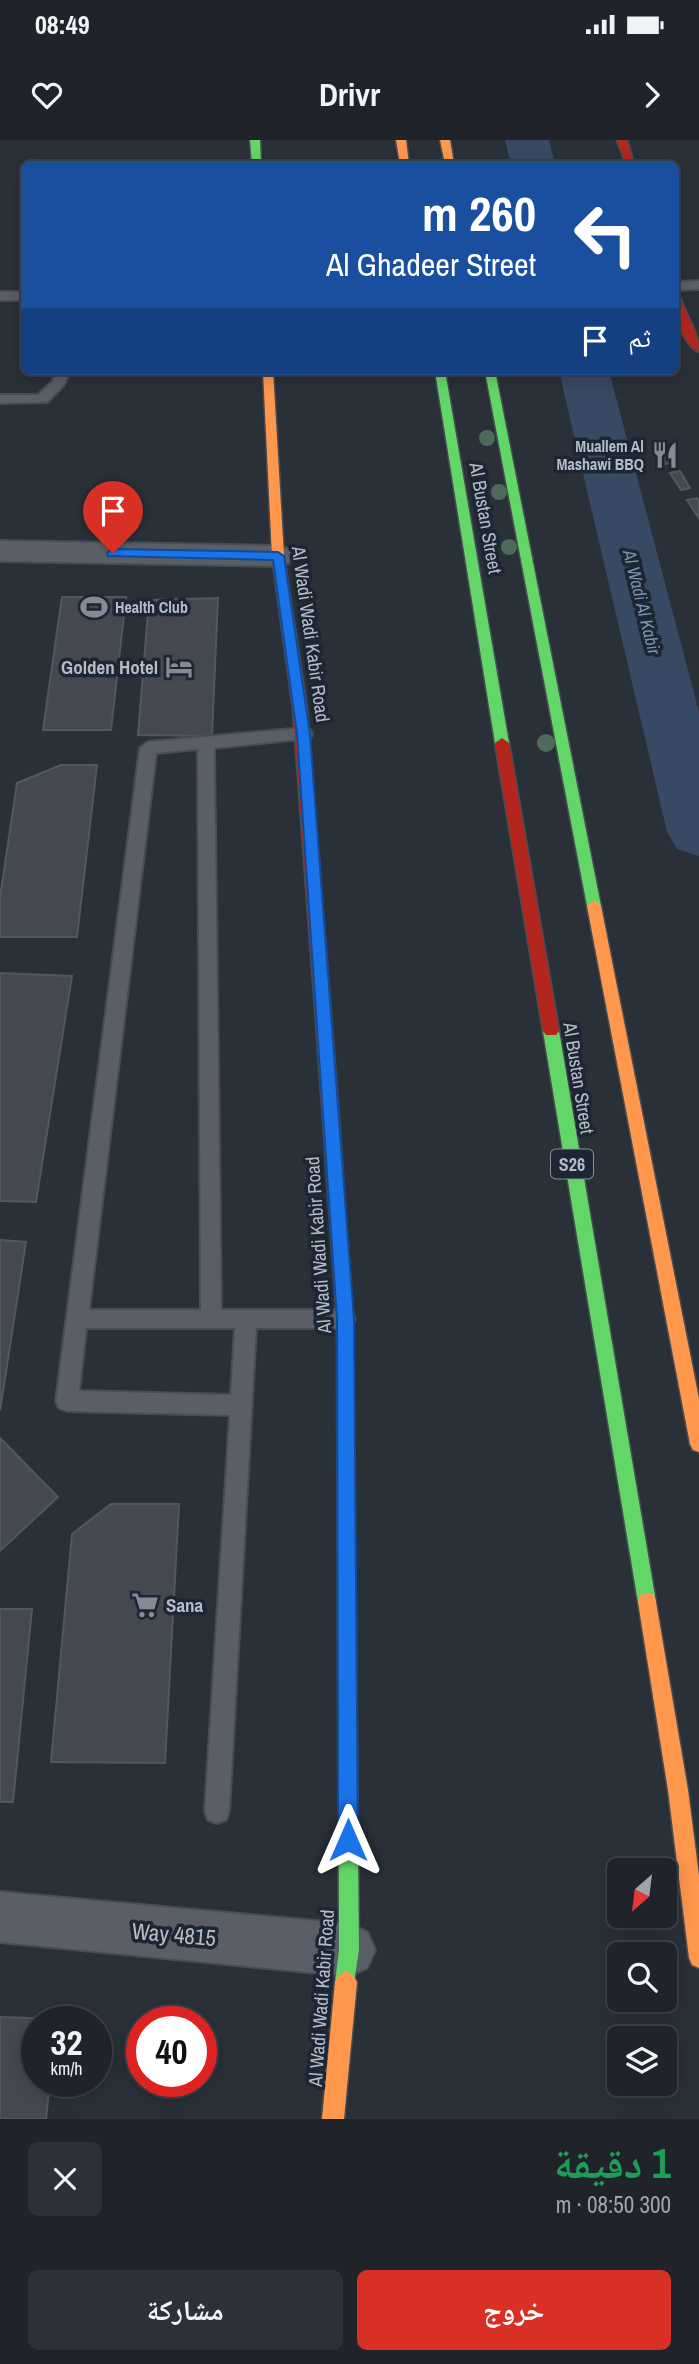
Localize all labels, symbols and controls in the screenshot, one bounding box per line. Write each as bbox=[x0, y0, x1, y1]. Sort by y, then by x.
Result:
text: 08:49 bbox=[35, 7, 90, 42]
text: Drivr bbox=[319, 73, 380, 116]
icon: heart bbox=[28, 76, 66, 114]
icon: forward bbox=[633, 76, 671, 114]
text: 260 m bbox=[422, 180, 536, 246]
icon: left bbox=[560, 189, 651, 280]
text: Al Ghadeer Street bbox=[326, 243, 536, 286]
text: ثم bbox=[628, 320, 651, 355]
icon: arrive bbox=[576, 322, 614, 360]
place label: Muallem Al Mashawi BBQ bbox=[557, 435, 644, 475]
restaurant icon: Muallem Al Mashawi BBQ bbox=[650, 440, 680, 470]
street label: Al Bustan Street bbox=[463, 459, 509, 576]
pin bbox=[83, 481, 143, 553]
icon: arrive bbox=[94, 492, 132, 530]
street label: Al Wadi Wadi Kabir Road bbox=[286, 543, 336, 724]
water label: Al Wadi Al Kabir bbox=[617, 546, 667, 658]
sports icon: Health Club bbox=[79, 592, 109, 622]
place label: Health Club bbox=[115, 596, 188, 618]
hotel icon: Golden Hotel bbox=[164, 652, 194, 682]
place label: Golden Hotel bbox=[61, 654, 158, 680]
street label: Al Bustan Street bbox=[557, 1019, 601, 1136]
road number: S26 bbox=[551, 1149, 593, 1178]
street label: Al Wadi Wadi Kabir Road bbox=[299, 1156, 337, 1335]
supermarket icon: Sana bbox=[130, 1590, 160, 1620]
place label: Sana bbox=[166, 1592, 204, 1618]
position arrow bbox=[311, 1803, 385, 1877]
north arrow bbox=[607, 1858, 677, 1928]
map controls bbox=[607, 1858, 677, 2096]
street label: Al Wadi Wadi Kabir Road bbox=[302, 1909, 340, 2088]
street label: Way 4815 bbox=[131, 1915, 217, 1953]
button: search bbox=[607, 1942, 677, 2012]
speed limit sign: 40 bbox=[126, 2006, 217, 2097]
text: 32 bbox=[51, 2019, 82, 2066]
button: layers bbox=[607, 2026, 677, 2096]
text: km/h bbox=[51, 2056, 83, 2081]
text: 1 دقيقة bbox=[554, 2135, 671, 2191]
button: close bbox=[28, 2142, 102, 2216]
text: 300 m · 08:50 bbox=[556, 2189, 671, 2220]
button: مشاركة bbox=[28, 2270, 343, 2350]
button: خروج bbox=[357, 2270, 671, 2350]

